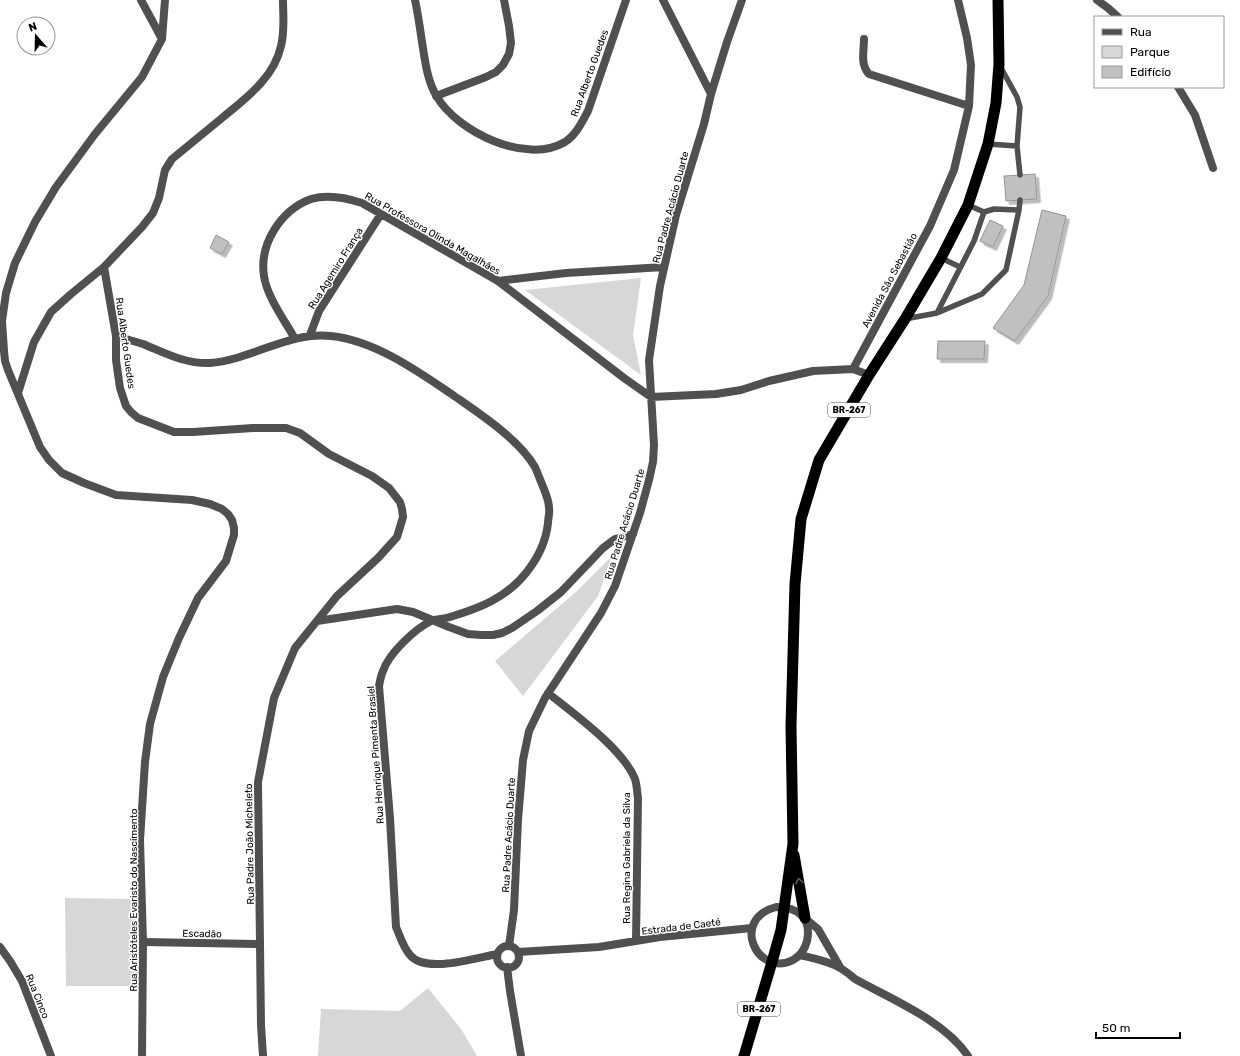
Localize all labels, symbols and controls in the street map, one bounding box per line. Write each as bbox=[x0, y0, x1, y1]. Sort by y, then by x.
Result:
north arrow bbox=[16, 16, 56, 56]
legend bbox=[1094, 16, 1224, 88]
text: N bbox=[27, 20, 39, 35]
text: Rua bbox=[1130, 25, 1152, 39]
street label: Rua Alberto Guedes bbox=[569, 28, 611, 119]
text: Parque bbox=[1130, 45, 1170, 59]
text: Edifício bbox=[1130, 65, 1171, 79]
street label: Rua Padre Acácio Duarte bbox=[650, 150, 692, 265]
street label: Rua Professora Olinda Magalhães bbox=[363, 190, 502, 278]
street label: Rua Agemiro França bbox=[306, 226, 366, 311]
street label: Avenida São Sebastião bbox=[860, 231, 920, 330]
street label: Rua Alberto Guedes bbox=[113, 297, 137, 389]
road number: BR-267 bbox=[828, 403, 870, 417]
street label: Rua Padre Acácio Duarte bbox=[602, 467, 648, 581]
street label: Rua Henrique Pimenta Brasiel bbox=[365, 686, 387, 824]
street label: Rua Padre Acácio Duarte bbox=[500, 777, 518, 893]
street label: Rua Padre João Micheleto bbox=[243, 783, 257, 905]
street label: Rua Regina Gabriela da Silva bbox=[621, 792, 633, 924]
street label: Rua Aristóteles Evaristo do Nascimento bbox=[128, 808, 140, 991]
one-way arrow bbox=[795, 878, 804, 884]
street label: Estrada de Caeté bbox=[641, 916, 722, 938]
street label: Escadão bbox=[182, 928, 222, 940]
street label: Rua Cinco bbox=[23, 972, 52, 1021]
road number: BR-267 bbox=[738, 1002, 780, 1016]
scale bar bbox=[1096, 1014, 1180, 1040]
text: 50 m bbox=[1102, 1021, 1130, 1035]

